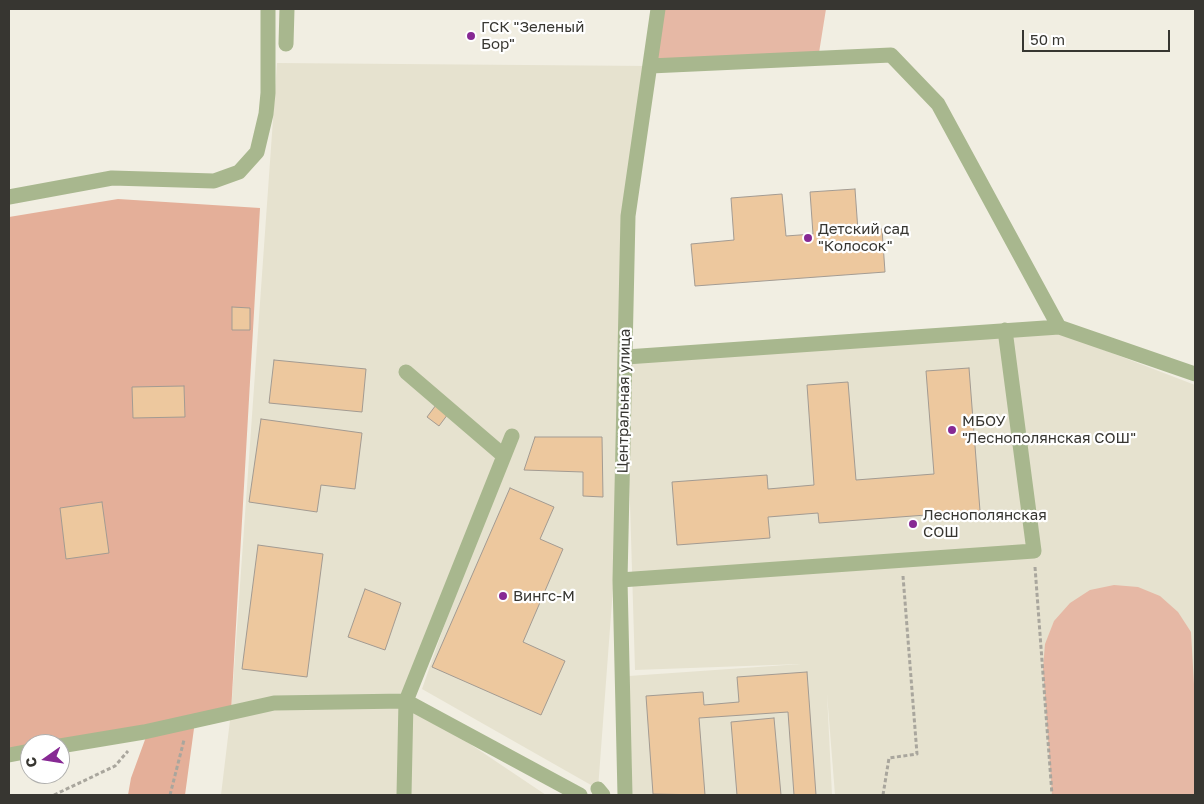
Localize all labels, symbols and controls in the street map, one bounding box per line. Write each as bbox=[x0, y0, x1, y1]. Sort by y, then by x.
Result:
place label: ГСК "Зеленый Бор" bbox=[481, 18, 584, 53]
scale bar bbox=[1024, 20, 1172, 52]
marker: ГСК "Зеленый Бор" bbox=[465, 30, 477, 42]
text: 50 m bbox=[1030, 30, 1065, 48]
place label: Детский сад "Колосок" bbox=[818, 220, 909, 255]
marker: Детский сад "Колосок" bbox=[802, 232, 814, 244]
street label: Центральная улица bbox=[614, 328, 634, 474]
place label: МБОУ "Леснополянская СОШ" bbox=[962, 412, 1136, 447]
marker: МБОУ "Леснополянская СОШ" bbox=[946, 424, 958, 436]
place label: Леснополянская СОШ bbox=[923, 506, 1047, 541]
marker: Леснополянская СОШ bbox=[907, 518, 919, 530]
place label: Вингс-М bbox=[513, 587, 575, 605]
marker: Вингс-М bbox=[497, 590, 509, 602]
north arrow bbox=[20, 734, 70, 784]
text: С bbox=[21, 756, 40, 769]

